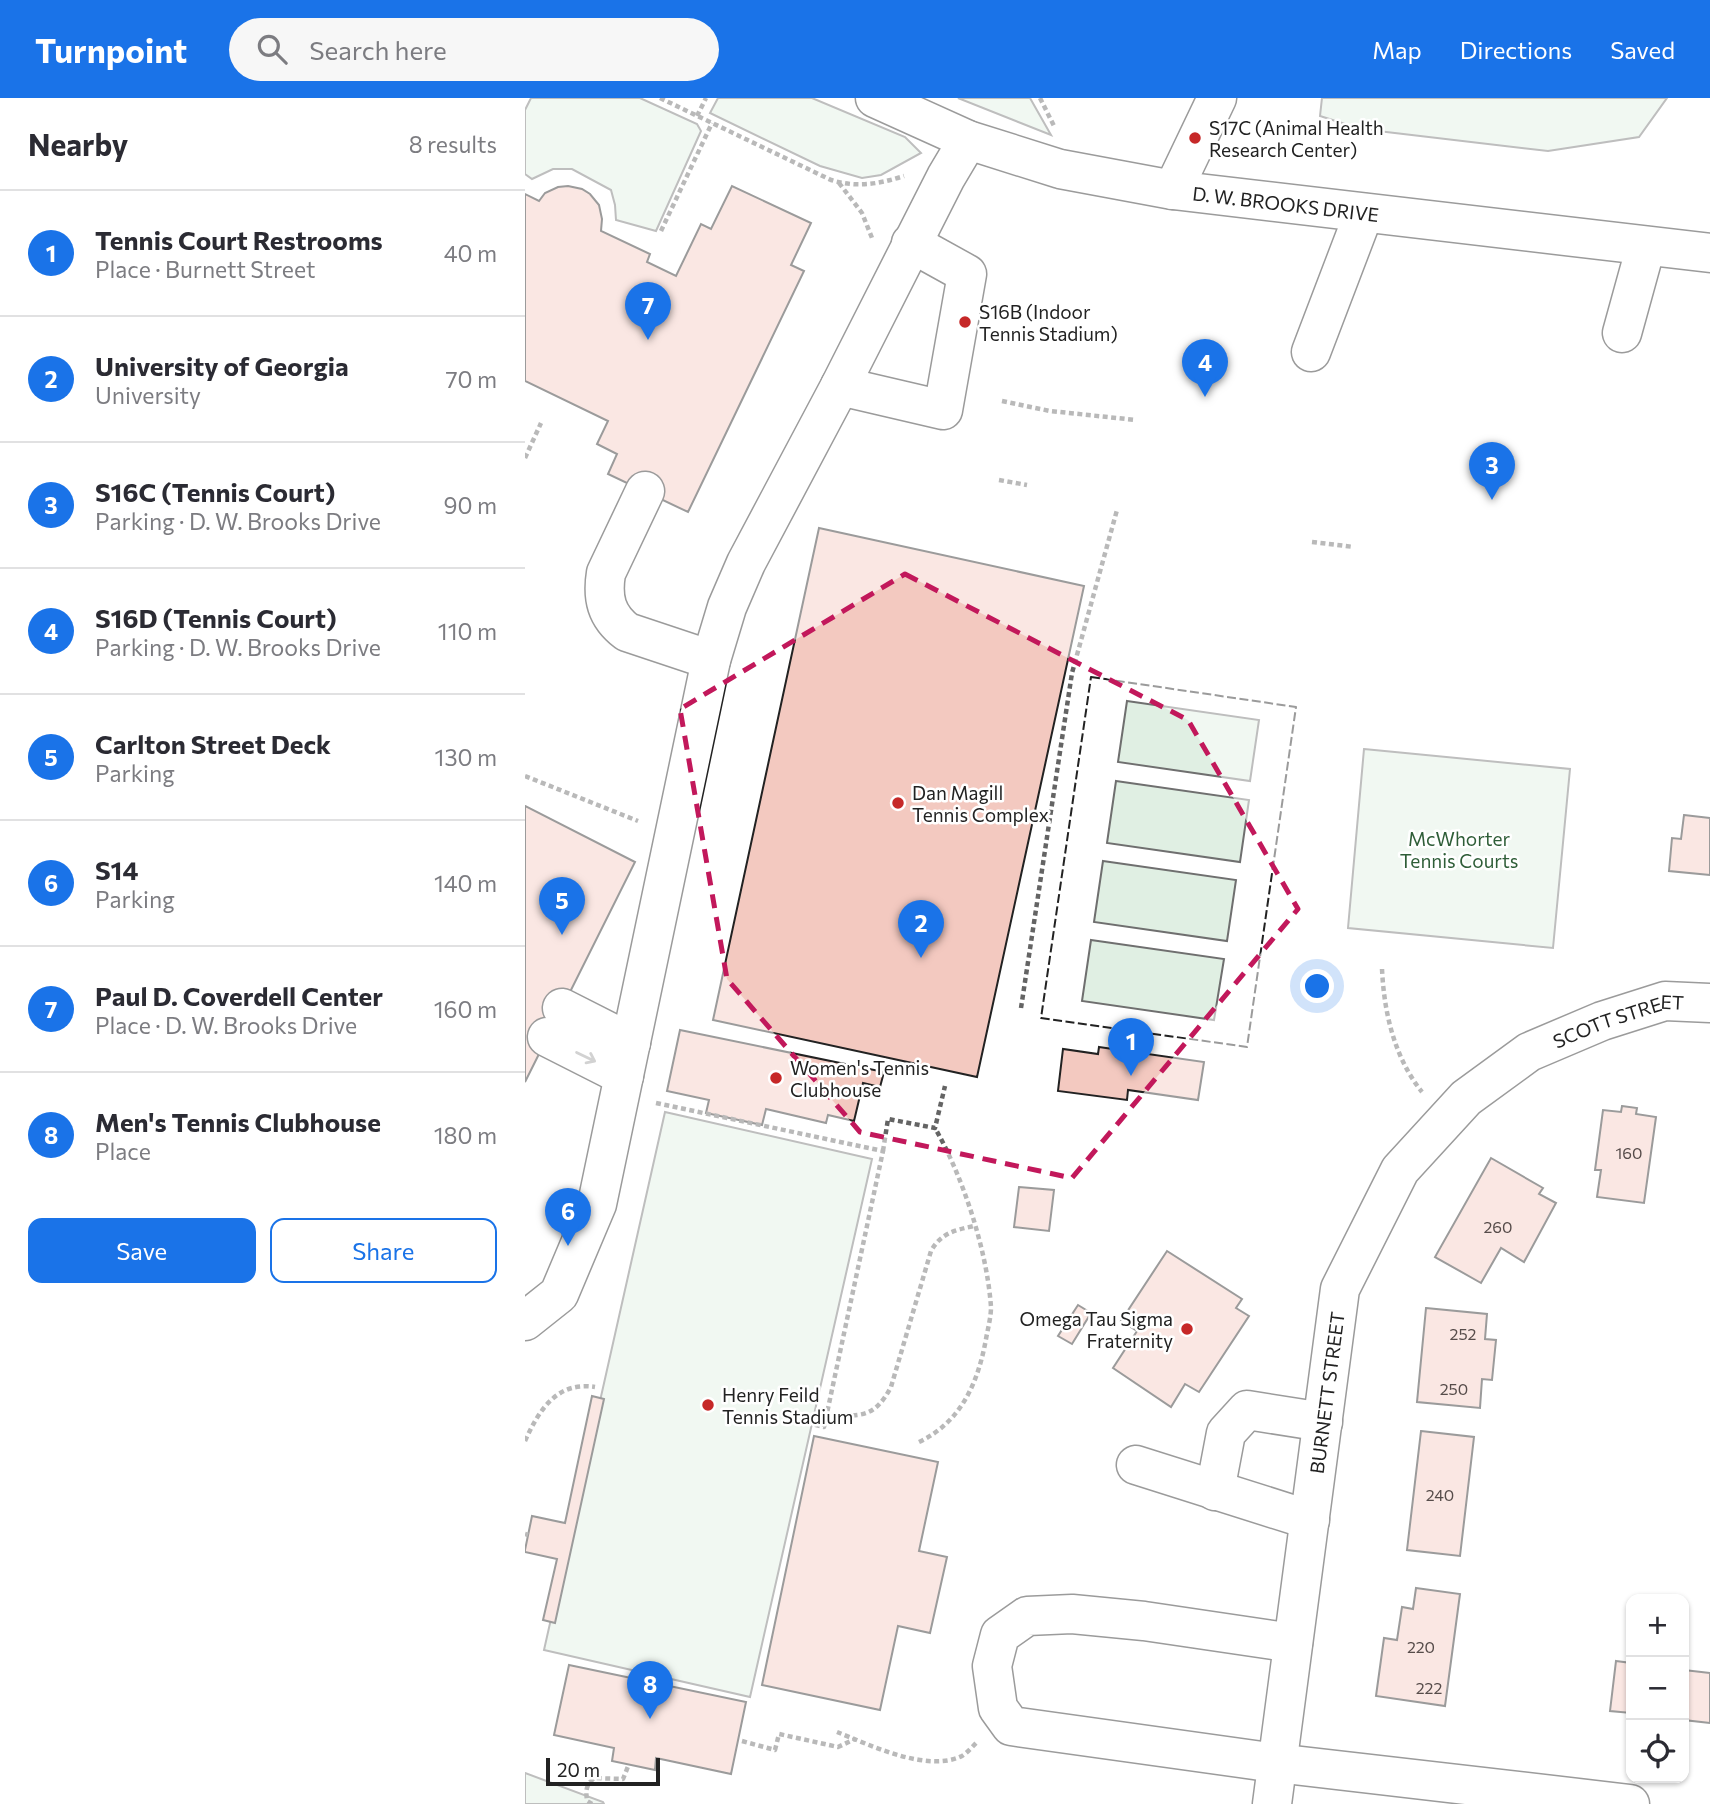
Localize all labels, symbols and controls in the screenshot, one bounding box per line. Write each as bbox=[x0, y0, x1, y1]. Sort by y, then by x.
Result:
search box bbox=[229, 18, 719, 81]
text: Turnpoint bbox=[35, 29, 187, 70]
icon: search bbox=[253, 30, 291, 68]
text: Search here bbox=[309, 34, 447, 65]
text: Map bbox=[1372, 35, 1422, 64]
text: Directions bbox=[1460, 35, 1572, 64]
text: Saved bbox=[1610, 35, 1675, 64]
place label: S17C (Animal Health Research Center) bbox=[1209, 116, 1384, 161]
text: Nearby bbox=[28, 125, 128, 162]
text: 8 results bbox=[409, 130, 497, 158]
marker: S17C (Animal Health Research Center) bbox=[1187, 130, 1203, 146]
street label: D. W. BROOKS DRIVE bbox=[1191, 181, 1380, 226]
text: Tennis Court Restrooms bbox=[95, 224, 383, 255]
text: 1 bbox=[46, 239, 56, 267]
text: 40 m bbox=[444, 239, 497, 267]
text: Place · Burnett Street bbox=[95, 255, 315, 283]
pin: 7 bbox=[625, 282, 671, 340]
place label: S16B (Indoor Tennis Stadium) bbox=[979, 300, 1118, 345]
marker: S16B (Indoor Tennis Stadium) bbox=[957, 314, 973, 330]
pin: 4 bbox=[1182, 339, 1228, 397]
text: University of Georgia bbox=[95, 350, 349, 381]
text: 2 bbox=[44, 365, 58, 393]
text: 70 m bbox=[445, 365, 497, 393]
text: University bbox=[95, 381, 201, 409]
pin: 3 bbox=[1469, 442, 1515, 500]
text: S16C (Tennis Court) bbox=[95, 476, 335, 507]
text: 3 bbox=[44, 491, 58, 519]
text: 90 m bbox=[444, 491, 497, 519]
text: Parking · D. W. Brooks Drive bbox=[95, 507, 381, 535]
text: S16D (Tennis Court) bbox=[95, 602, 337, 633]
text: 4 bbox=[44, 617, 58, 645]
text: 110 m bbox=[438, 617, 497, 645]
text: Parking · D. W. Brooks Drive bbox=[95, 633, 381, 661]
text: Carlton Street Deck bbox=[95, 728, 331, 759]
text: 5 bbox=[44, 743, 58, 771]
text: 130 m bbox=[435, 743, 497, 771]
text: Parking bbox=[95, 759, 175, 787]
place label: Dan Magill Tennis Complex bbox=[912, 781, 1049, 826]
marker: Dan Magill Tennis Complex bbox=[890, 795, 906, 811]
park label: McWhorter Tennis Courts bbox=[1400, 827, 1518, 872]
text: S14 bbox=[95, 854, 138, 885]
text: 6 bbox=[44, 869, 58, 897]
text: 140 m bbox=[434, 869, 497, 897]
pin: 5 bbox=[539, 877, 585, 935]
text: Parking bbox=[95, 885, 175, 913]
pin: 2 bbox=[898, 900, 944, 958]
your location bbox=[1300, 969, 1334, 1003]
text: Paul D. Coverdell Center bbox=[95, 980, 383, 1011]
street label: SCOTT STREET bbox=[1549, 989, 1685, 1052]
text: 7 bbox=[45, 995, 57, 1023]
text: 160 m bbox=[434, 995, 497, 1023]
text: Place · D. W. Brooks Drive bbox=[95, 1011, 357, 1039]
pin: 1 bbox=[1108, 1018, 1154, 1076]
one-way arrow bbox=[575, 1050, 596, 1064]
place label: Women's Tennis Clubhouse bbox=[790, 1056, 929, 1101]
marker: Women's Tennis Clubhouse bbox=[768, 1070, 784, 1086]
text: Men's Tennis Clubhouse bbox=[95, 1106, 381, 1137]
text: 8 bbox=[44, 1121, 58, 1149]
text: 180 m bbox=[434, 1121, 497, 1149]
text: Place bbox=[95, 1137, 151, 1165]
house number: 160 bbox=[1616, 1143, 1643, 1162]
pin: 6 bbox=[545, 1188, 591, 1246]
house number: 260 bbox=[1484, 1217, 1512, 1236]
button: Save bbox=[28, 1218, 256, 1283]
button: Share bbox=[270, 1218, 497, 1283]
place label: Omega Tau Sigma Fraternity bbox=[1020, 1307, 1173, 1352]
street label: BURNETT STREET bbox=[1304, 1310, 1348, 1475]
marker: Omega Tau Sigma Fraternity bbox=[1179, 1321, 1195, 1337]
house number: 252 bbox=[1450, 1324, 1477, 1343]
house number: 250 bbox=[1440, 1379, 1468, 1398]
place label: Henry Feild Tennis Stadium bbox=[722, 1383, 853, 1428]
marker: Henry Feild Tennis Stadium bbox=[700, 1397, 716, 1413]
house number: 240 bbox=[1426, 1485, 1454, 1504]
map controls bbox=[1626, 1594, 1689, 1783]
button: + bbox=[1626, 1594, 1689, 1657]
house number: 220 bbox=[1407, 1637, 1435, 1656]
button: − bbox=[1626, 1657, 1689, 1720]
pin: 8 bbox=[627, 1661, 673, 1719]
house number: 222 bbox=[1416, 1678, 1442, 1697]
button: locate bbox=[1626, 1720, 1689, 1783]
scale bar bbox=[546, 1755, 660, 1787]
text: 20 m bbox=[557, 1758, 600, 1781]

